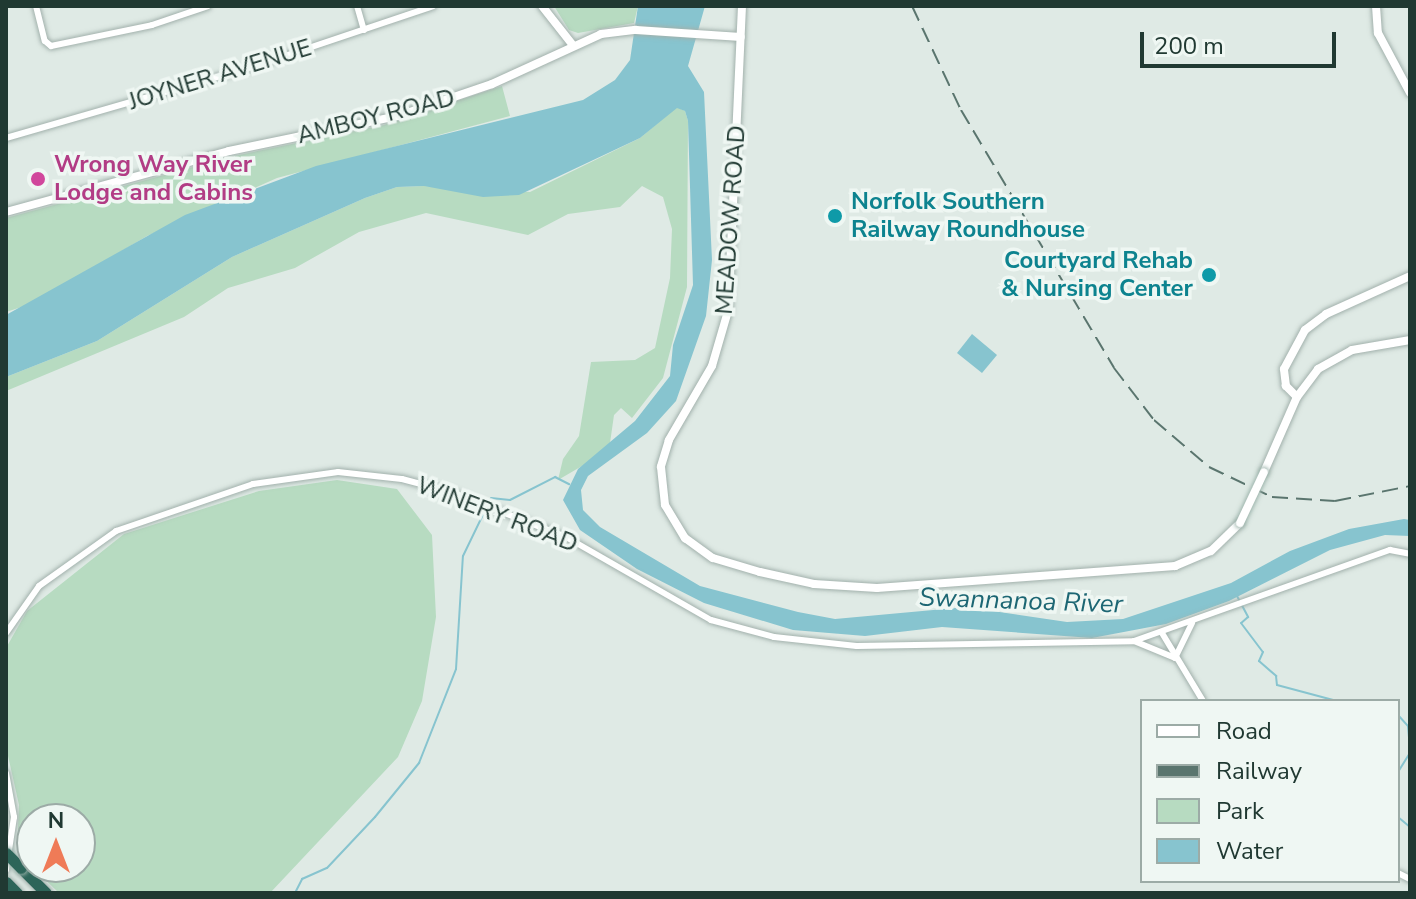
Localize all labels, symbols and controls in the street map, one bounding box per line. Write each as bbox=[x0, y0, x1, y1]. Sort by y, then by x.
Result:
scale bar bbox=[1144, 16, 1340, 66]
text: 200 m bbox=[1154, 30, 1224, 62]
street label: JOYNER AVENUE bbox=[125, 33, 315, 117]
street label: AMBOY ROAD bbox=[294, 84, 458, 150]
street label: MEADOW ROAD bbox=[710, 125, 752, 315]
place label: Wrong Way River Lodge and Cabins bbox=[54, 151, 253, 207]
marker: Wrong Way River Lodge and Cabins bbox=[29, 170, 47, 188]
place label: Norfolk Southern Railway Roundhouse bbox=[851, 188, 1085, 244]
marker: Norfolk Southern Railway Roundhouse bbox=[826, 207, 844, 225]
place label: Courtyard Rehab & Nursing Center bbox=[1001, 247, 1193, 303]
marker: Courtyard Rehab & Nursing Center bbox=[1200, 266, 1218, 284]
street label: WINERY ROAD bbox=[412, 471, 582, 559]
water label: Swannanoa River bbox=[919, 582, 1123, 620]
legend bbox=[1140, 699, 1400, 883]
text: Road bbox=[1216, 715, 1272, 747]
text: Railway bbox=[1216, 755, 1302, 787]
text: Park bbox=[1216, 795, 1264, 827]
north arrow bbox=[16, 803, 96, 883]
text: N bbox=[48, 806, 64, 836]
text: Water bbox=[1216, 835, 1283, 867]

